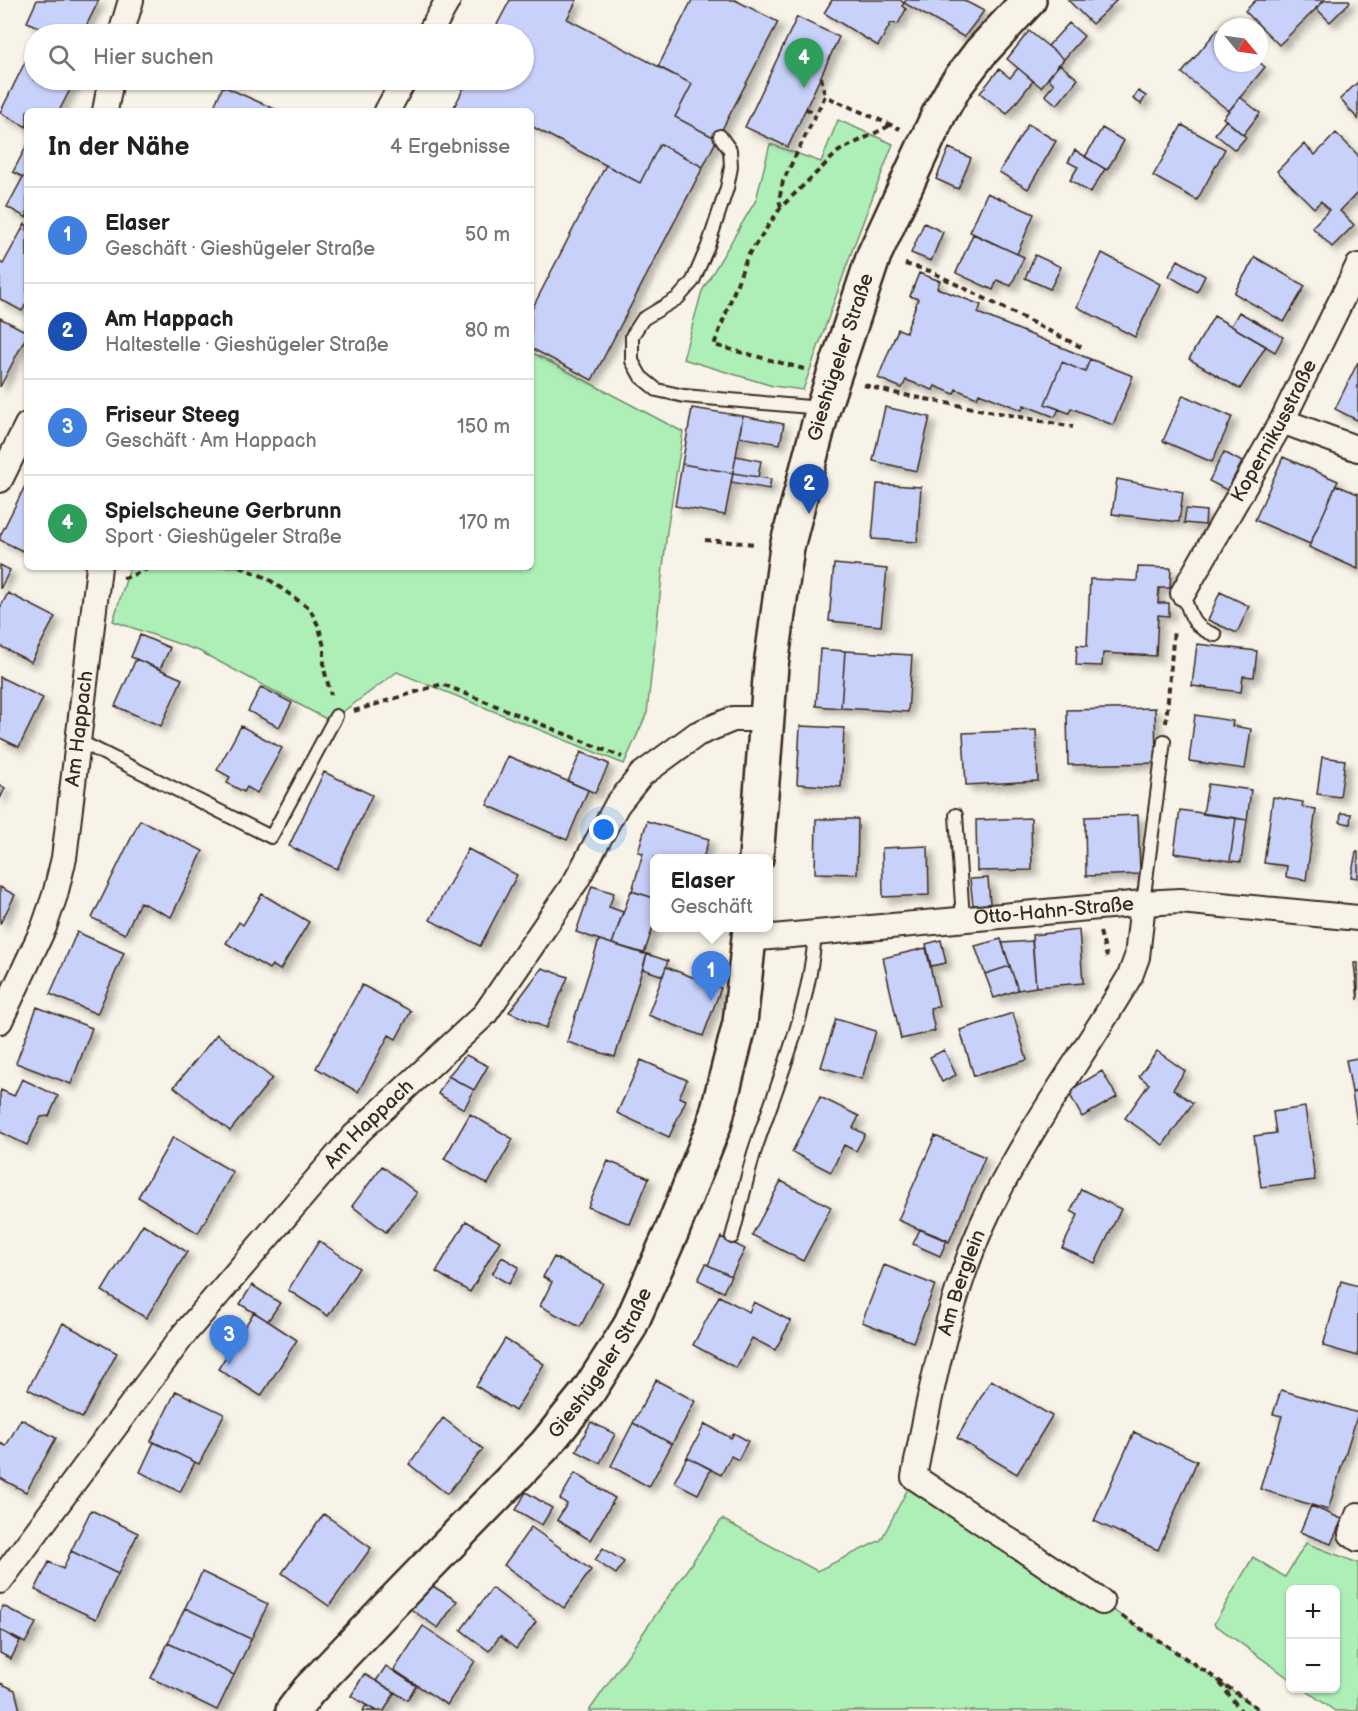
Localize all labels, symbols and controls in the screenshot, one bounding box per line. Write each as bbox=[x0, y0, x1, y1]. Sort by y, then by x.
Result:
north arrow bbox=[1214, 18, 1268, 72]
search box bbox=[24, 24, 534, 90]
pin: 4 bbox=[784, 38, 824, 88]
icon: search bbox=[45, 41, 78, 74]
text: Hier suchen bbox=[93, 44, 214, 71]
text: In der Nähe bbox=[48, 132, 190, 163]
text: 4 Ergebnisse bbox=[390, 135, 510, 159]
text: Elaser bbox=[105, 210, 170, 237]
text: 1 bbox=[63, 223, 72, 247]
text: 50 m bbox=[465, 223, 510, 247]
text: Geschäft · Gieshügeler Straße bbox=[105, 237, 375, 261]
street label: Gieshügeler Straße bbox=[803, 270, 879, 444]
text: Am Happach bbox=[105, 306, 234, 333]
text: 2 bbox=[62, 319, 73, 343]
text: 80 m bbox=[465, 319, 510, 343]
text: Haltestelle · Gieshügeler Straße bbox=[105, 333, 389, 357]
street label: Kopernikusstraße bbox=[1226, 356, 1322, 507]
text: Friseur Steeg bbox=[105, 402, 240, 429]
text: 3 bbox=[62, 415, 73, 439]
text: 150 m bbox=[457, 415, 510, 439]
text: Geschäft · Am Happach bbox=[105, 429, 316, 453]
pin: 2 bbox=[790, 464, 828, 514]
text: Spielscheune Gerbrunn bbox=[105, 498, 341, 525]
text: 4 bbox=[62, 511, 73, 535]
text: 170 m bbox=[459, 511, 510, 535]
text: Sport · Gieshügeler Straße bbox=[105, 525, 342, 549]
street label: Am Happach bbox=[61, 669, 98, 788]
your location bbox=[589, 815, 618, 844]
popup bbox=[650, 854, 773, 932]
text: Elaser bbox=[670, 868, 735, 895]
street label: Otto-Hahn-Straße bbox=[973, 892, 1135, 930]
text: Geschäft bbox=[670, 895, 753, 919]
pin: 1 bbox=[692, 952, 730, 1001]
street label: Am Happach bbox=[319, 1075, 419, 1174]
street label: Am Berglein bbox=[933, 1226, 991, 1338]
street label: Gieshügeler Straße bbox=[543, 1284, 657, 1443]
pin: 3 bbox=[210, 1316, 248, 1365]
map controls bbox=[1286, 1585, 1340, 1693]
button: + bbox=[1286, 1585, 1340, 1639]
button: − bbox=[1286, 1639, 1340, 1693]

